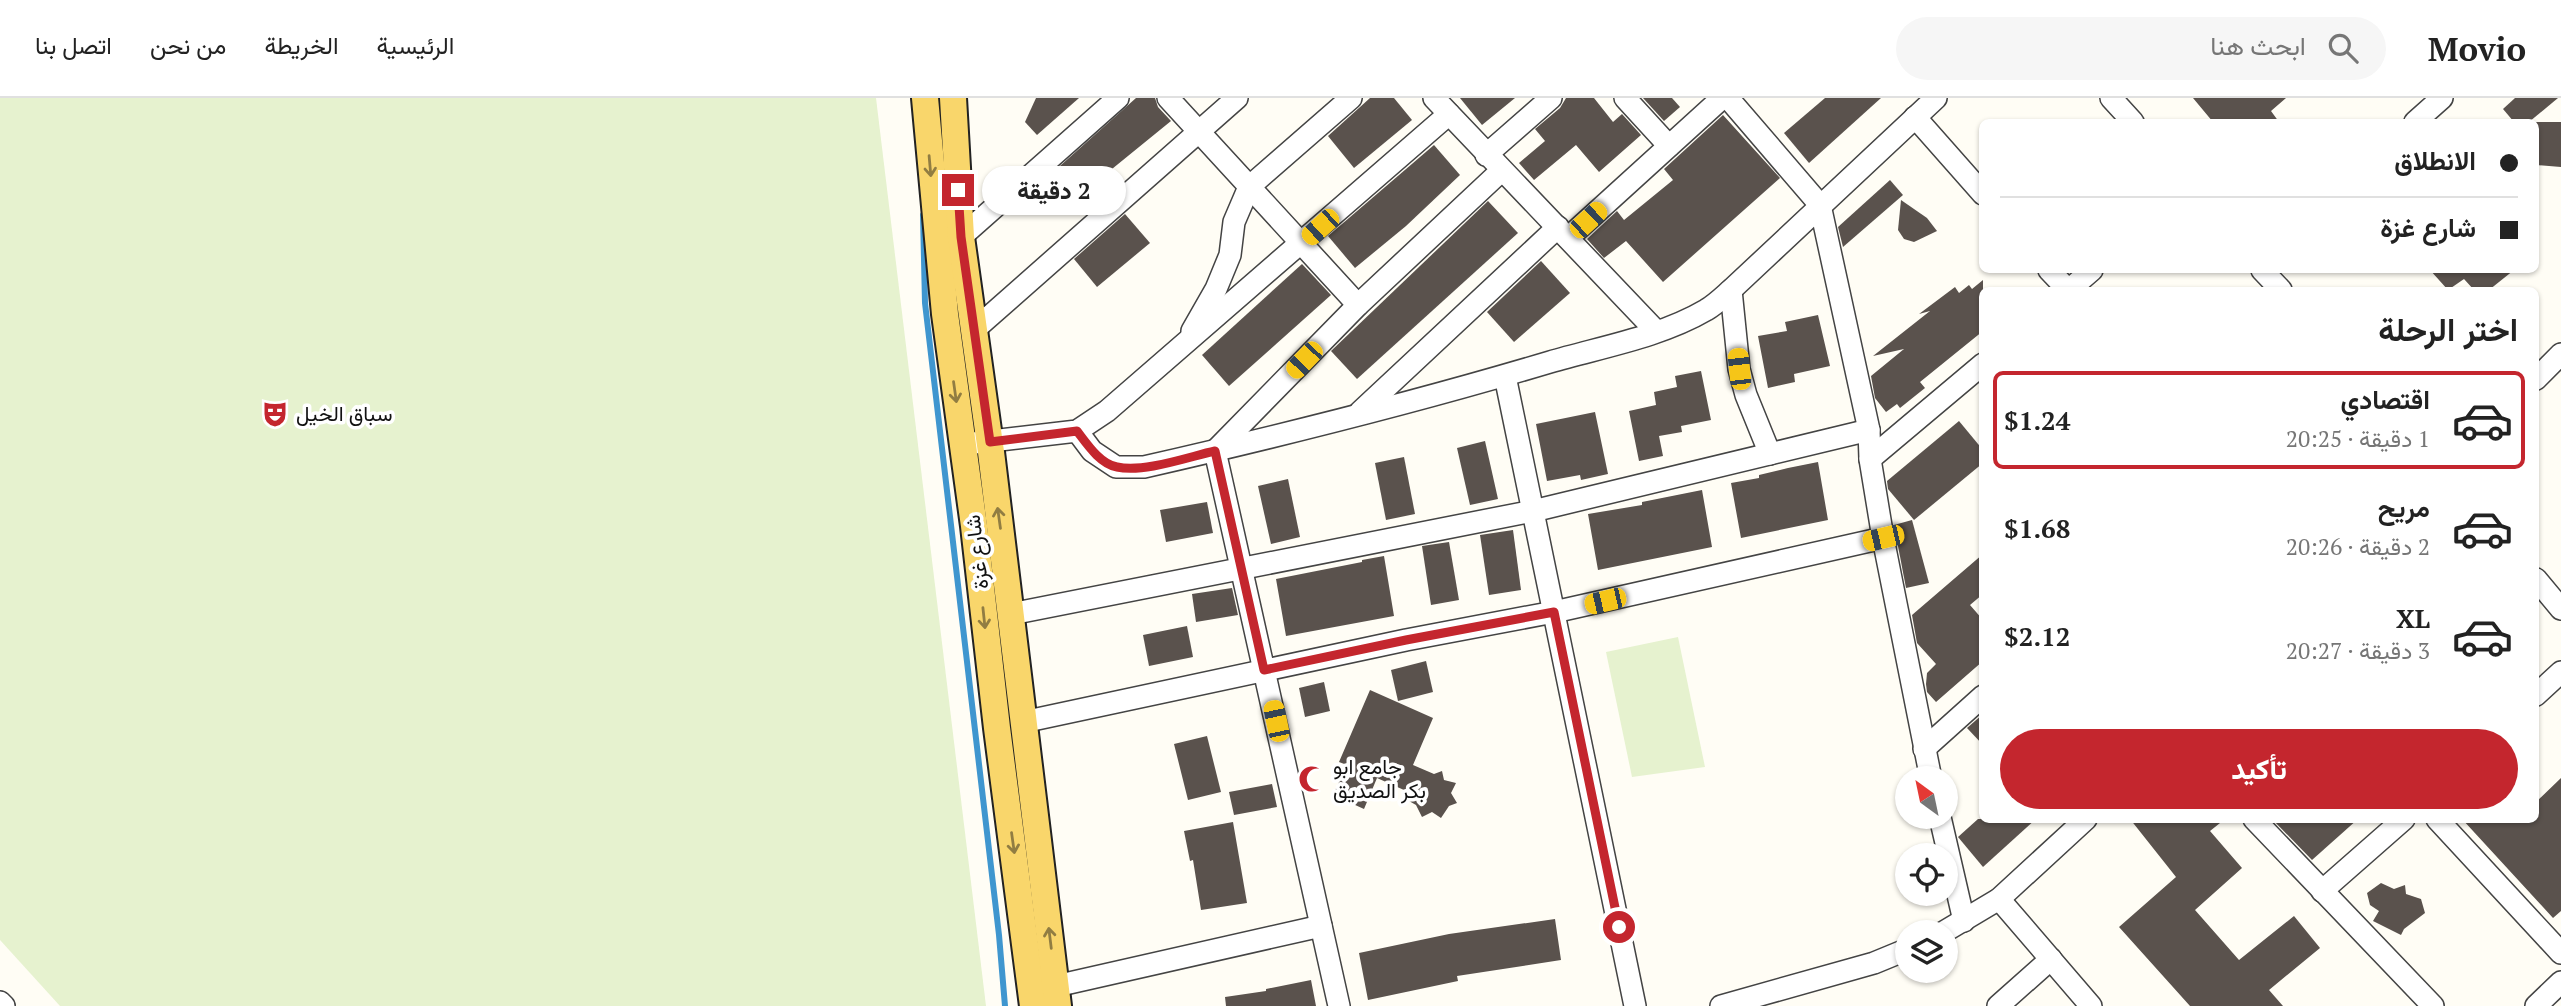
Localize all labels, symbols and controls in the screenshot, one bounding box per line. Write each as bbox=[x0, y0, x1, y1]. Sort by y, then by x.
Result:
search box bbox=[1896, 17, 2386, 80]
text: Movio bbox=[2428, 27, 2526, 70]
text: ابحث هنا bbox=[2210, 28, 2306, 62]
text: اتصل بنا bbox=[35, 29, 112, 61]
text: من نحن bbox=[150, 29, 226, 61]
text: الخريطة bbox=[264, 29, 339, 61]
text: الرئيسية bbox=[377, 29, 454, 61]
icon: search bbox=[2324, 29, 2362, 67]
text: الانطلاق bbox=[2394, 143, 2476, 177]
one-way arrow bbox=[924, 154, 937, 177]
callout: 2 دقيقة bbox=[982, 166, 1126, 214]
route end bbox=[942, 174, 974, 206]
text: 2 دقيقة bbox=[1017, 175, 1091, 206]
car bbox=[1566, 198, 1611, 242]
car bbox=[1298, 205, 1343, 249]
text: شارع غزة bbox=[2380, 210, 2476, 244]
text: اختر الرحلة bbox=[2378, 308, 2518, 350]
car bbox=[1282, 338, 1327, 382]
car bbox=[1727, 347, 1752, 391]
one-way arrow bbox=[949, 380, 962, 403]
text: اقتصادي bbox=[2341, 382, 2430, 416]
icon: car bbox=[2451, 389, 2514, 452]
theatre icon: سباق الخيل bbox=[260, 399, 290, 429]
place label: سباق الخيل bbox=[296, 399, 393, 427]
text: $1.24 bbox=[2004, 403, 2070, 437]
text: 1 دقيقة · 20:25 bbox=[2286, 423, 2430, 454]
text: مريح bbox=[2378, 490, 2430, 524]
icon: car bbox=[2451, 497, 2514, 560]
one-way arrow bbox=[993, 507, 1006, 530]
text: $1.68 bbox=[2004, 511, 2070, 545]
street label: شارع غزة bbox=[958, 513, 995, 591]
car bbox=[1861, 523, 1906, 553]
text: 2 دقيقة · 20:26 bbox=[2286, 531, 2430, 562]
car bbox=[1583, 586, 1628, 616]
text: XL bbox=[2396, 601, 2430, 635]
icon: car bbox=[2451, 605, 2514, 668]
one-way arrow bbox=[978, 606, 991, 629]
text: $2.12 bbox=[2004, 619, 2070, 653]
text: 3 دقيقة · 20:27 bbox=[2286, 635, 2430, 666]
car bbox=[1262, 698, 1291, 744]
button: تأكيد bbox=[2000, 729, 2518, 809]
place label: جامع ابو بكر الصديق bbox=[1333, 752, 1426, 804]
mosque icon: جامع ابو بكر الصديق bbox=[1297, 764, 1327, 794]
north arrow bbox=[1895, 766, 1958, 830]
map controls bbox=[1895, 766, 1958, 983]
one-way arrow bbox=[1006, 832, 1019, 854]
button: locate bbox=[1895, 843, 1958, 906]
route start bbox=[1603, 911, 1635, 943]
button: layers bbox=[1895, 920, 1958, 983]
one-way arrow bbox=[1043, 927, 1056, 950]

